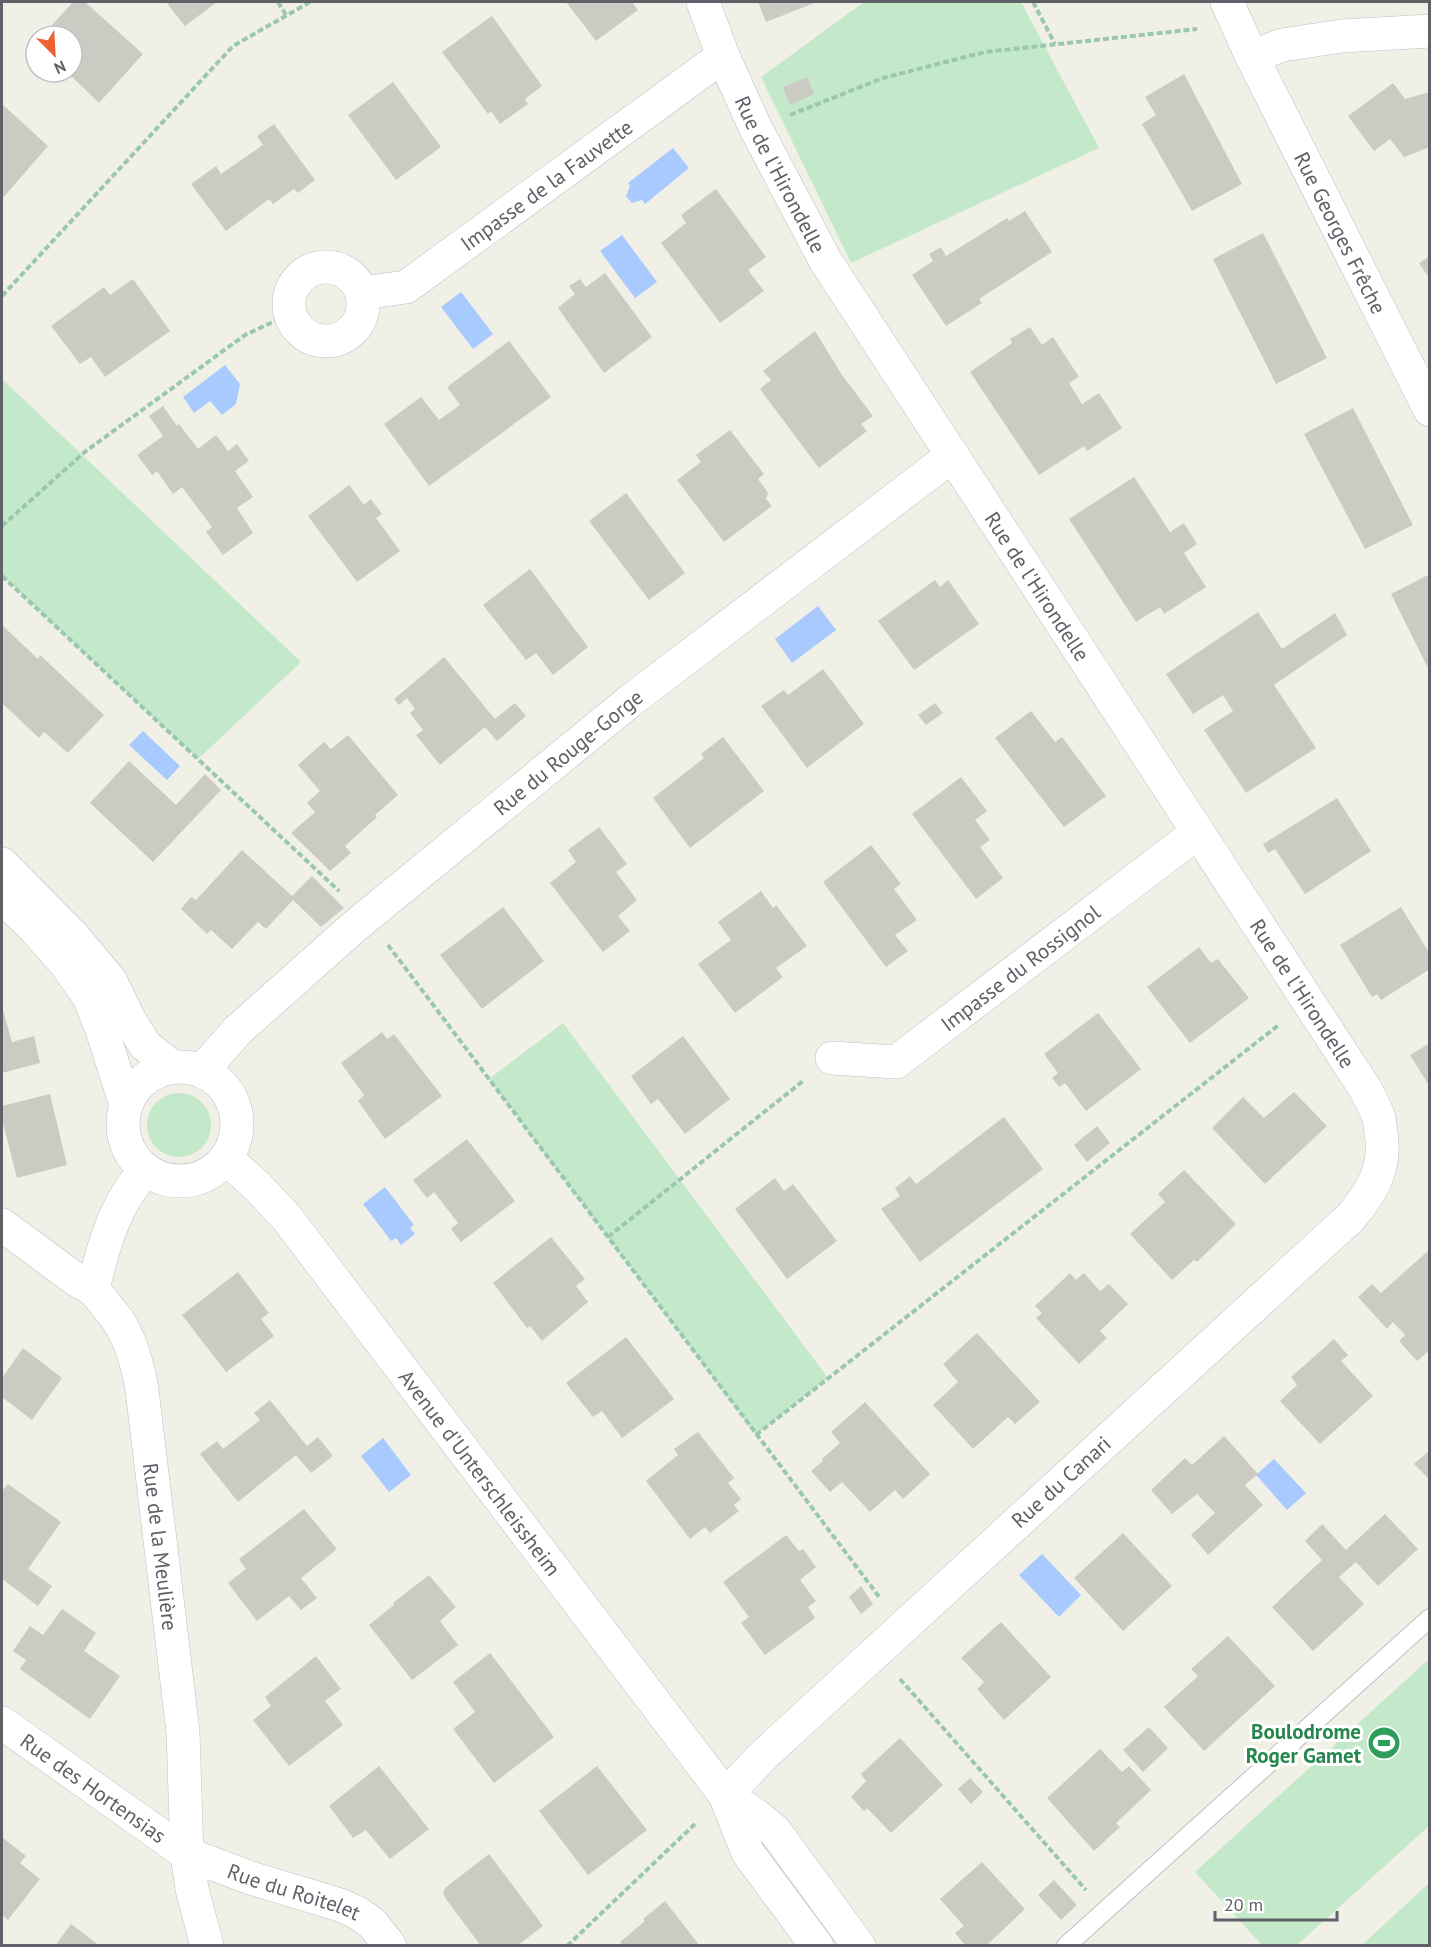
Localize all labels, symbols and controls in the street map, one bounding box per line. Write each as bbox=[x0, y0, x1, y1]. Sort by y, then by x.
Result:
north arrow bbox=[24, 24, 84, 84]
text: N bbox=[51, 56, 69, 79]
street label: Rue de l'Hirondelle bbox=[729, 91, 832, 257]
street label: Impasse de la Fauvette bbox=[455, 113, 638, 257]
street label: Rue Georges Frêche bbox=[1288, 147, 1393, 318]
street label: Rue de l'Hirondelle bbox=[979, 506, 1096, 666]
street label: Rue du Rouge-Gorge bbox=[488, 683, 648, 821]
street label: Impasse du Rossignol bbox=[935, 898, 1105, 1037]
street label: Rue de l'Hirondelle bbox=[1244, 913, 1361, 1073]
street label: Avenue d'Unterschleissheim bbox=[393, 1364, 567, 1581]
street label: Rue du Canari bbox=[1006, 1430, 1116, 1534]
street label: Rue de la Meulière bbox=[137, 1461, 184, 1632]
place label: Boulodrome Roger Gamet bbox=[1246, 1718, 1362, 1769]
sports icon: Boulodrome Roger Gamet bbox=[1366, 1725, 1402, 1761]
street label: Rue des Hortensias bbox=[15, 1727, 172, 1849]
street label: Rue du Roitelet bbox=[224, 1857, 365, 1926]
scale bar bbox=[1215, 1884, 1336, 1922]
text: 20 m bbox=[1224, 1893, 1263, 1916]

